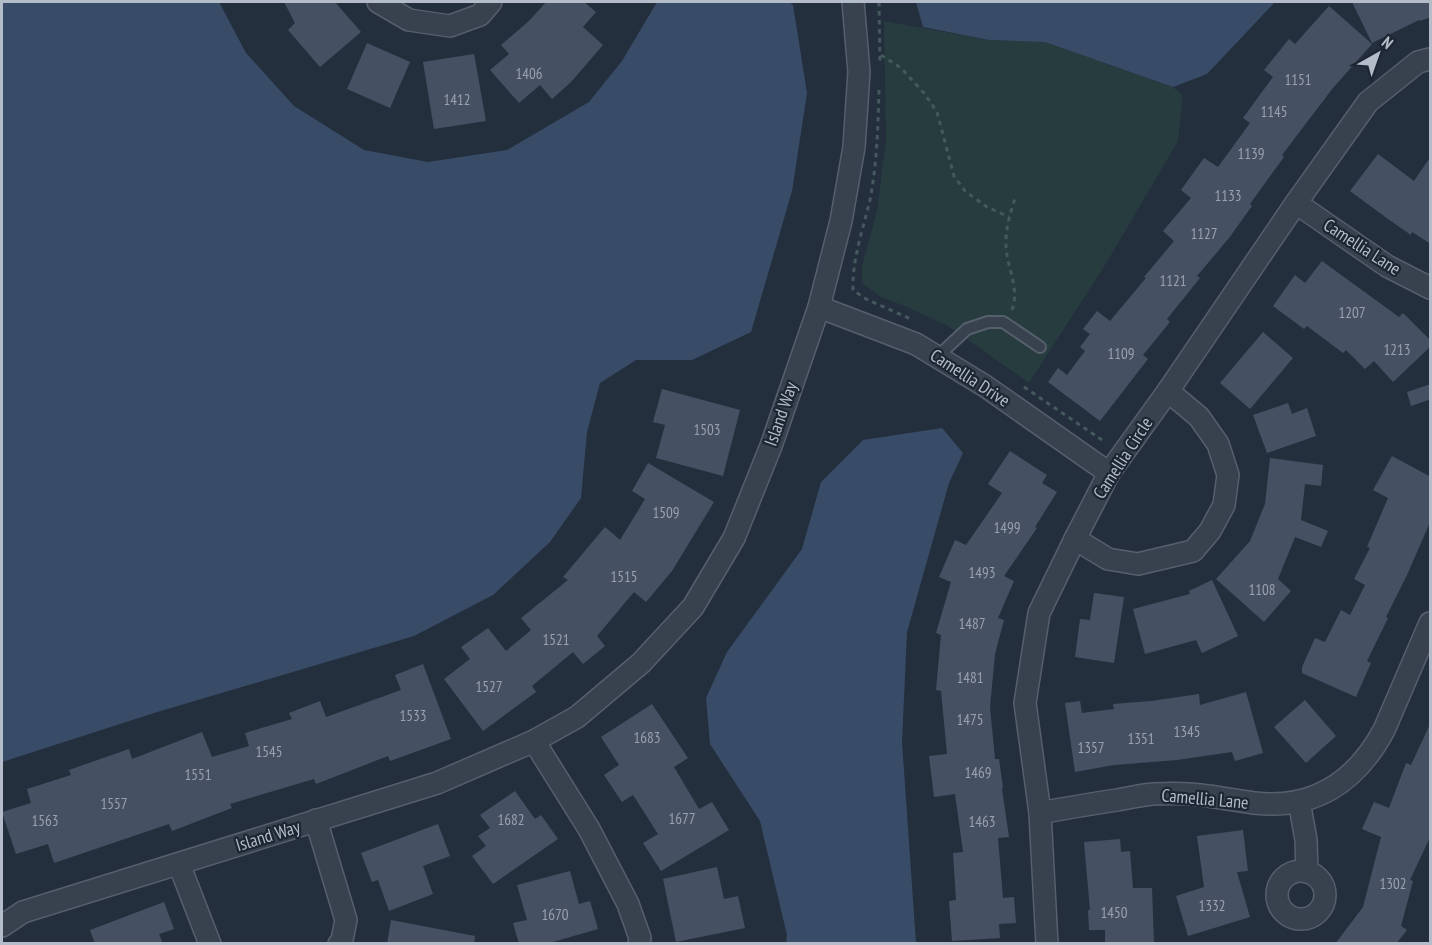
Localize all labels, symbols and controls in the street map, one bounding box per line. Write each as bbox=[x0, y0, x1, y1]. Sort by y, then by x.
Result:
north arrow bbox=[1348, 24, 1408, 84]
text: N bbox=[1378, 32, 1397, 53]
house number: 1406 bbox=[515, 64, 543, 83]
house number: 1151 bbox=[1284, 70, 1312, 89]
house number: 1412 bbox=[443, 90, 471, 109]
house number: 1145 bbox=[1260, 102, 1288, 121]
house number: 1139 bbox=[1237, 144, 1265, 163]
house number: 1133 bbox=[1214, 186, 1242, 205]
street label: Camellia Lane bbox=[1319, 213, 1405, 280]
house number: 1127 bbox=[1190, 224, 1218, 243]
house number: 1121 bbox=[1159, 271, 1187, 290]
house number: 1207 bbox=[1338, 303, 1366, 322]
house number: 1213 bbox=[1383, 340, 1411, 359]
street label: Camellia Drive bbox=[926, 343, 1014, 412]
house number: 1109 bbox=[1107, 344, 1135, 363]
street label: Island Way bbox=[759, 379, 802, 449]
street label: Camellia Circle bbox=[1088, 413, 1157, 503]
house number: 1503 bbox=[693, 420, 721, 439]
house number: 1509 bbox=[652, 503, 680, 522]
house number: 1499 bbox=[993, 518, 1021, 537]
house number: 1493 bbox=[968, 563, 996, 582]
house number: 1515 bbox=[610, 567, 638, 586]
house number: 1108 bbox=[1248, 580, 1276, 599]
house number: 1487 bbox=[958, 614, 986, 633]
house number: 1521 bbox=[542, 630, 570, 649]
house number: 1481 bbox=[956, 668, 984, 687]
house number: 1527 bbox=[475, 677, 503, 696]
house number: 1533 bbox=[399, 706, 427, 725]
house number: 1475 bbox=[956, 710, 984, 729]
house number: 1345 bbox=[1173, 722, 1201, 741]
house number: 1683 bbox=[633, 728, 661, 747]
house number: 1351 bbox=[1127, 729, 1155, 748]
house number: 1357 bbox=[1077, 738, 1105, 757]
house number: 1545 bbox=[255, 742, 283, 761]
house number: 1469 bbox=[964, 763, 992, 782]
house number: 1551 bbox=[184, 765, 212, 784]
street label: Camellia Lane bbox=[1160, 783, 1250, 814]
house number: 1557 bbox=[100, 794, 128, 813]
house number: 1677 bbox=[668, 809, 696, 828]
house number: 1682 bbox=[497, 810, 525, 829]
house number: 1563 bbox=[31, 811, 59, 830]
house number: 1463 bbox=[968, 812, 996, 831]
street label: Island Way bbox=[233, 815, 303, 856]
house number: 1302 bbox=[1379, 874, 1407, 893]
house number: 1332 bbox=[1198, 896, 1226, 915]
house number: 1450 bbox=[1100, 903, 1128, 922]
house number: 1670 bbox=[541, 905, 569, 924]

